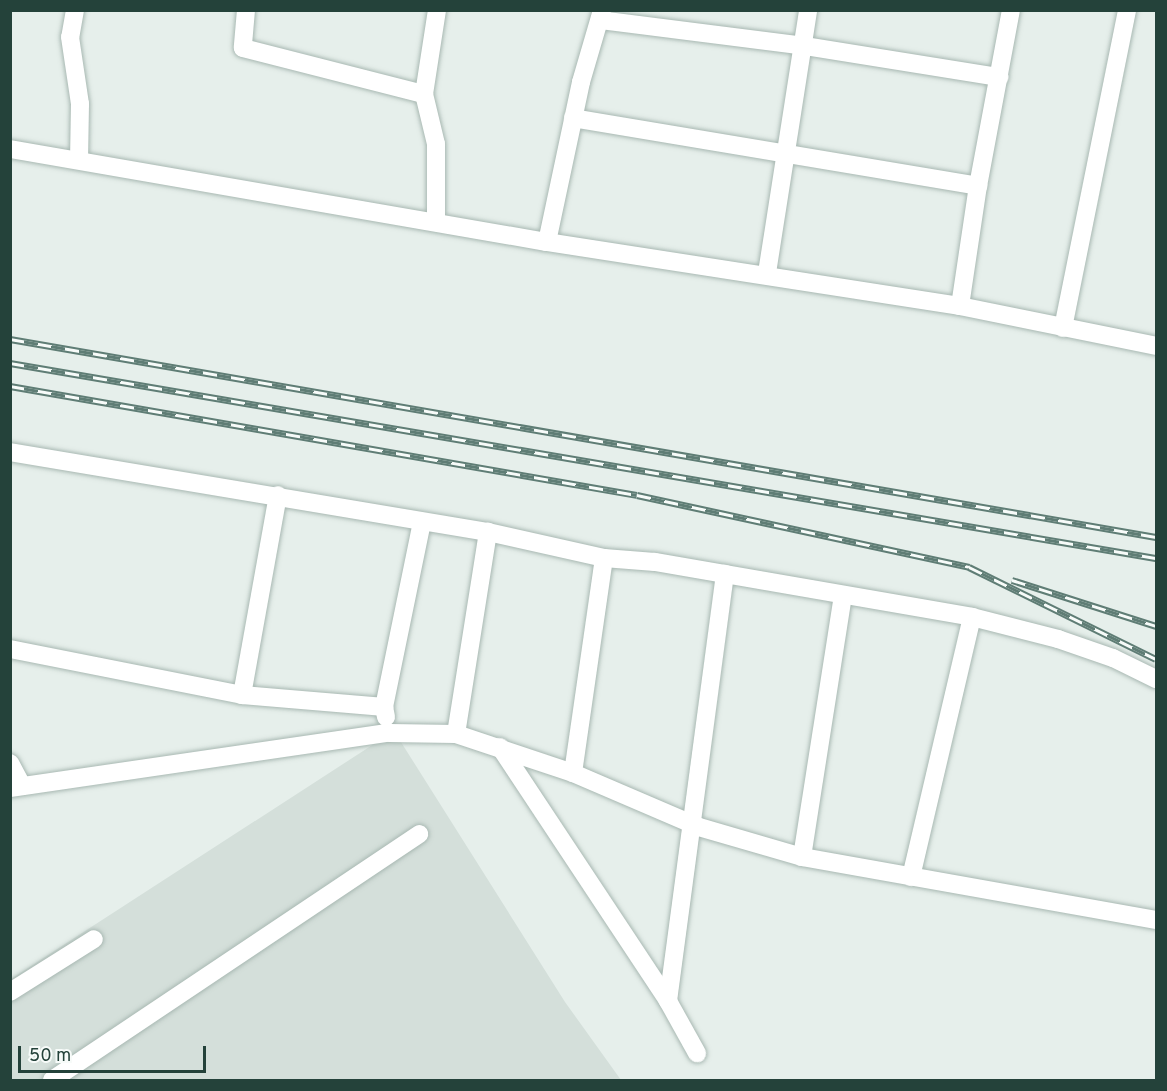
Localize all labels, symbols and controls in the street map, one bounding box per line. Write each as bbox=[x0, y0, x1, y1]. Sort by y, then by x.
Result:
scale bar bbox=[21, 1034, 208, 1072]
text: 50 m bbox=[29, 1045, 71, 1068]

